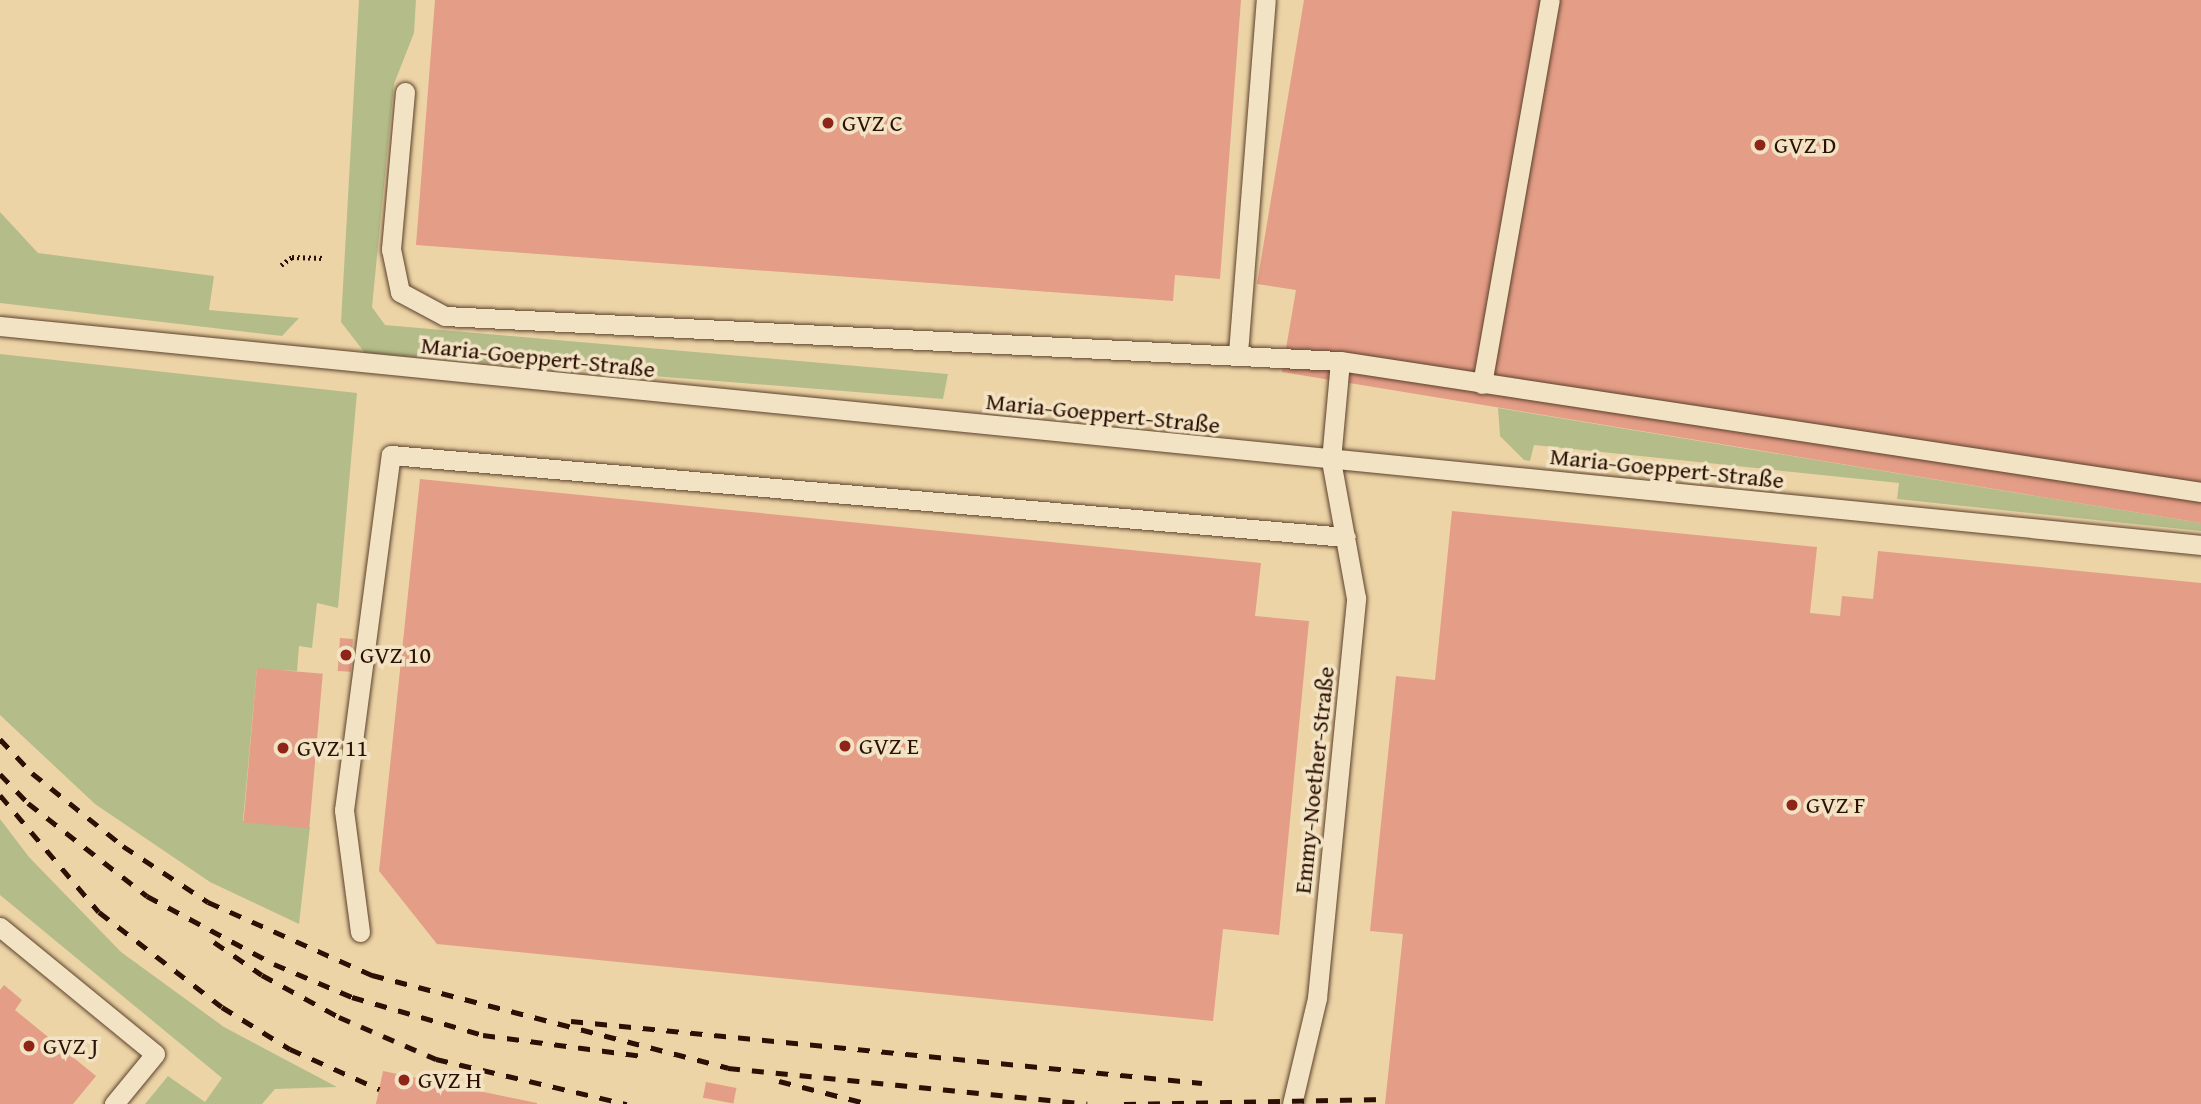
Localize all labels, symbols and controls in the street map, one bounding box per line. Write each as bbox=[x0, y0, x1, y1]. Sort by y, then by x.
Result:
place label: GVZ C bbox=[842, 109, 903, 137]
marker: GVZ C bbox=[820, 115, 836, 131]
place label: GVZ D bbox=[1774, 131, 1836, 159]
marker: GVZ D bbox=[1752, 137, 1768, 153]
street label: Maria-Goeppert-Straße bbox=[420, 330, 656, 384]
street label: Maria-Goeppert-Straße bbox=[985, 386, 1221, 440]
street label: Maria-Goeppert-Straße bbox=[1549, 441, 1785, 495]
place label: GVZ 10 bbox=[360, 641, 431, 669]
marker: GVZ 10 bbox=[338, 647, 354, 663]
street label: Emmy-Noether-Straße bbox=[1288, 665, 1340, 895]
place label: GVZ E bbox=[859, 732, 919, 760]
place label: GVZ 11 bbox=[297, 734, 368, 762]
marker: GVZ E bbox=[837, 738, 853, 754]
marker: GVZ 11 bbox=[275, 740, 291, 756]
place label: GVZ F bbox=[1806, 791, 1866, 819]
marker: GVZ F bbox=[1784, 797, 1800, 813]
place label: GVZ J bbox=[43, 1032, 98, 1060]
marker: GVZ J bbox=[21, 1038, 37, 1054]
place label: GVZ H bbox=[418, 1066, 482, 1094]
marker: GVZ H bbox=[396, 1072, 412, 1088]

